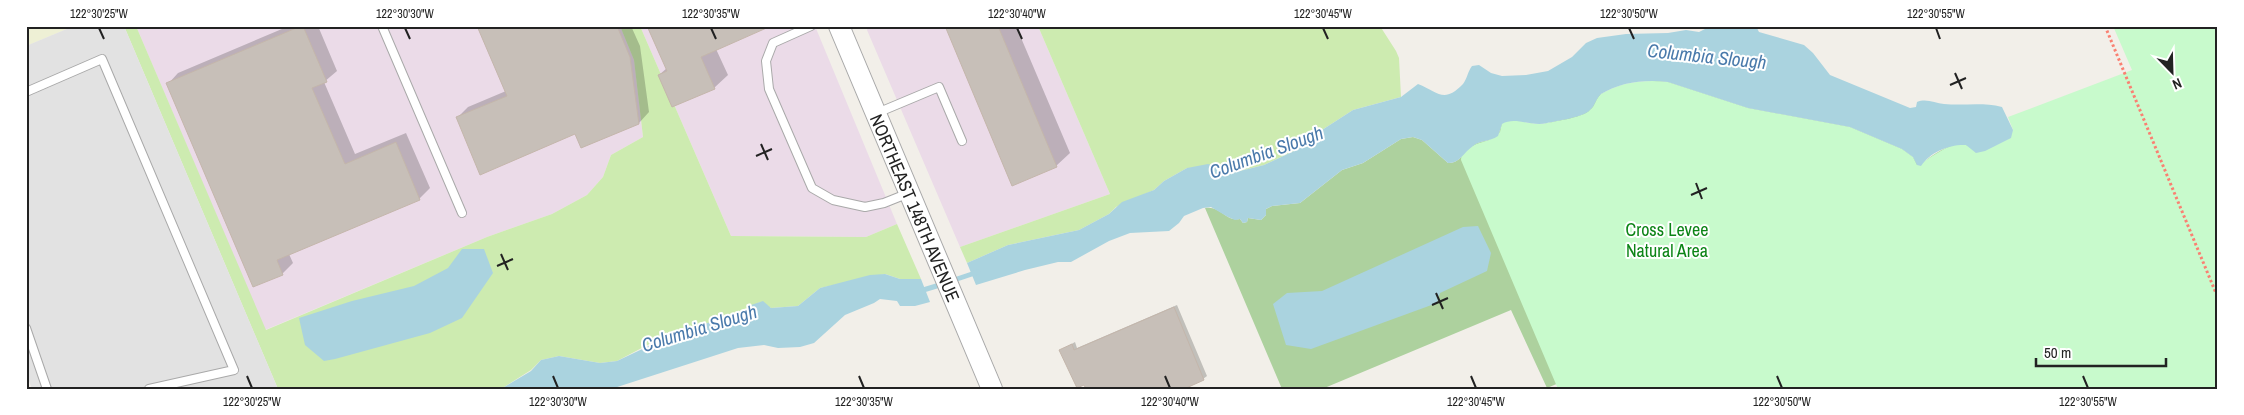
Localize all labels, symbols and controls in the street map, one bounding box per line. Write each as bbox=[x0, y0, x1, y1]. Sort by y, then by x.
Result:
text: 122°30'25"W bbox=[70, 6, 129, 22]
text: 122°30'30"W bbox=[376, 6, 435, 22]
text: 122°30'35"W bbox=[682, 6, 741, 22]
text: 122°30'40"W bbox=[988, 6, 1047, 22]
text: 122°30'45"W bbox=[1294, 6, 1353, 22]
text: 122°30'50"W bbox=[1600, 6, 1659, 22]
text: 122°30'55"W bbox=[1907, 6, 1966, 22]
water label: Columbia Slough bbox=[1646, 37, 1768, 75]
north arrow bbox=[2146, 48, 2196, 98]
text: N bbox=[2170, 74, 2184, 94]
street label: NORTHEAST 148TH AVENUE bbox=[864, 110, 966, 306]
water label: Columbia Slough bbox=[1205, 119, 1327, 185]
park label: Cross Levee Natural Area bbox=[1626, 217, 1708, 263]
water label: Columbia Slough bbox=[638, 298, 760, 358]
scale bar bbox=[2036, 335, 2166, 367]
text: 50 m bbox=[2044, 342, 2071, 363]
text: 122°30'25"W bbox=[223, 394, 282, 410]
text: 122°30'30"W bbox=[529, 394, 588, 410]
text: 122°30'35"W bbox=[835, 394, 894, 410]
text: 122°30'40"W bbox=[1141, 394, 1200, 410]
text: 122°30'45"W bbox=[1447, 394, 1506, 410]
text: 122°30'50"W bbox=[1753, 394, 1812, 410]
text: 122°30'55"W bbox=[2059, 394, 2118, 410]

